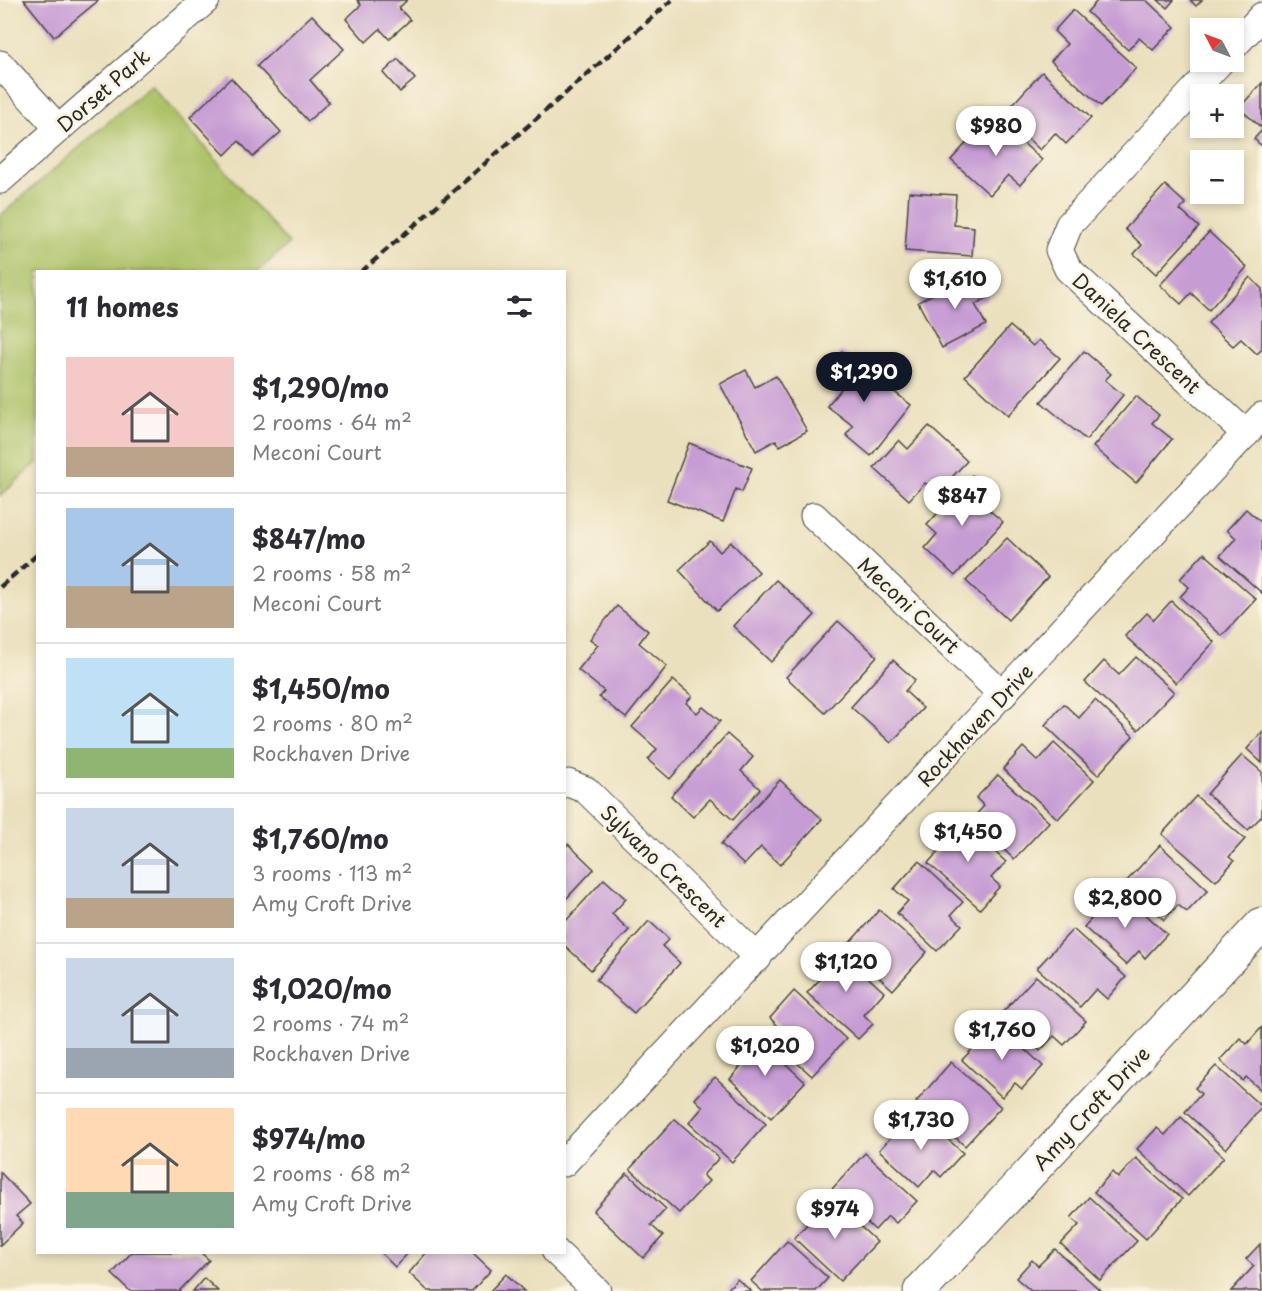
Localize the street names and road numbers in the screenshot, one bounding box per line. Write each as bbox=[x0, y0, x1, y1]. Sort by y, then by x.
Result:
street label: Dorset Park bbox=[50, 41, 156, 139]
street label: Daniela Crescent bbox=[1066, 266, 1208, 400]
street label: Meconi Court bbox=[851, 550, 967, 660]
street label: Rockhaven Drive bbox=[910, 657, 1040, 793]
street label: Sylvano Crescent bbox=[594, 798, 734, 934]
street label: Amy Croft Drive bbox=[1026, 1039, 1156, 1177]

